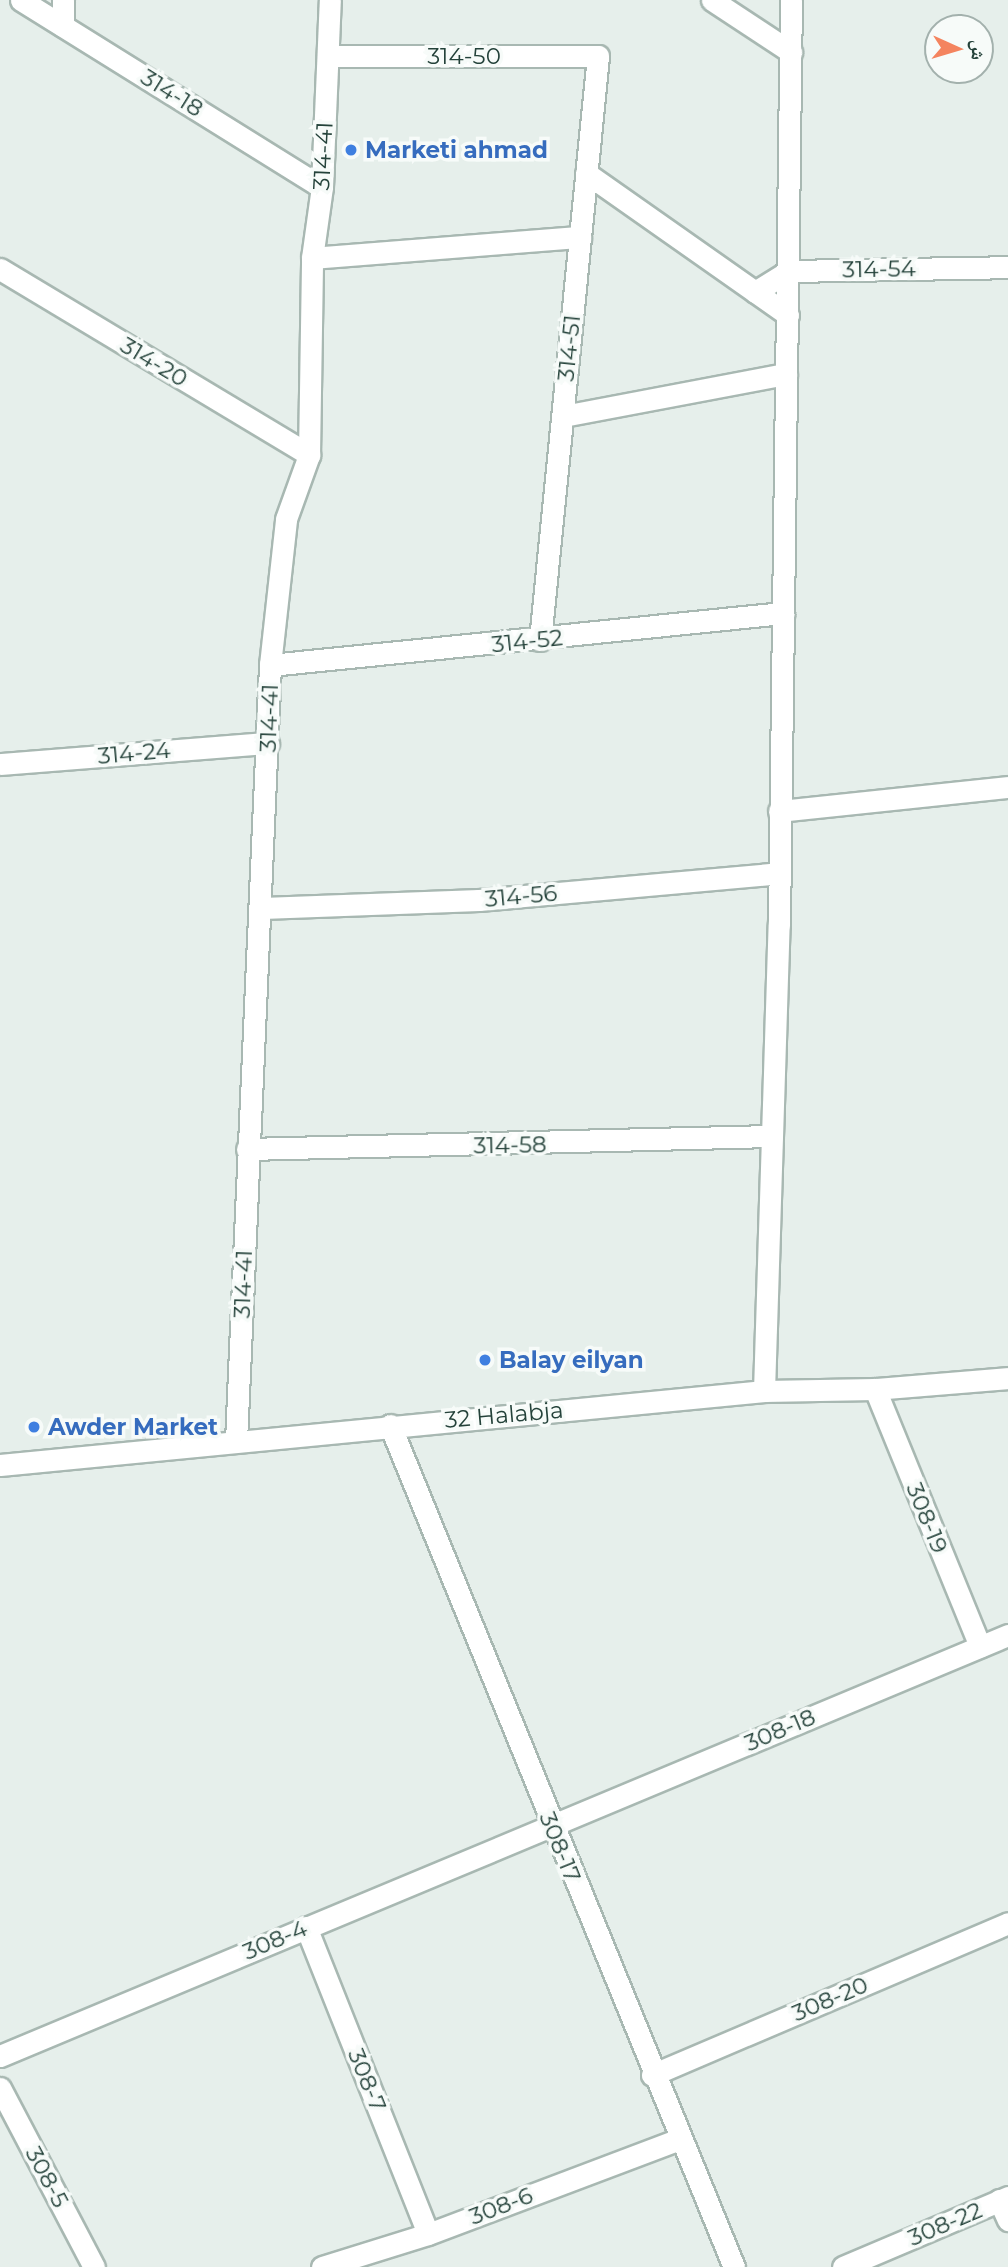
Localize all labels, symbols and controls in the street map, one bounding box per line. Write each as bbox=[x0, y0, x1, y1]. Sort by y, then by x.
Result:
north arrow bbox=[924, 14, 994, 84]
text: ش bbox=[966, 39, 991, 61]
street label: 314-50 bbox=[427, 42, 501, 70]
street label: 314-18 bbox=[136, 63, 208, 123]
street label: 314-41 bbox=[307, 121, 339, 191]
place label: Marketi ahmad bbox=[365, 136, 548, 164]
marker: Marketi ahmad bbox=[343, 142, 359, 158]
street label: 314-54 bbox=[842, 255, 916, 283]
street label: 314-51 bbox=[552, 313, 586, 383]
street label: 314-20 bbox=[115, 331, 193, 393]
street label: 314-52 bbox=[490, 624, 564, 658]
street label: 314-41 bbox=[254, 683, 284, 753]
street label: 314-24 bbox=[96, 736, 172, 770]
street label: 314-56 bbox=[484, 879, 558, 913]
street label: 314-58 bbox=[473, 1131, 547, 1159]
street label: 314-41 bbox=[228, 1249, 258, 1319]
place label: Balay eilyan bbox=[499, 1346, 644, 1374]
marker: Balay eilyan bbox=[477, 1352, 493, 1368]
street label: 32 Halabja bbox=[443, 1396, 565, 1434]
place label: Awder Market bbox=[48, 1413, 218, 1441]
marker: Awder Market bbox=[26, 1419, 42, 1435]
street label: 308-19 bbox=[900, 1479, 954, 1557]
street label: 308-18 bbox=[740, 1703, 820, 1757]
street label: 308-17 bbox=[534, 1808, 586, 1886]
street label: 308-4 bbox=[239, 1914, 311, 1966]
street label: 308-20 bbox=[788, 1971, 872, 2027]
street label: 308-7 bbox=[342, 2045, 392, 2115]
street label: 308-5 bbox=[20, 2142, 74, 2212]
street label: 308-6 bbox=[465, 2181, 537, 2231]
street label: 308-22 bbox=[904, 2196, 986, 2252]

